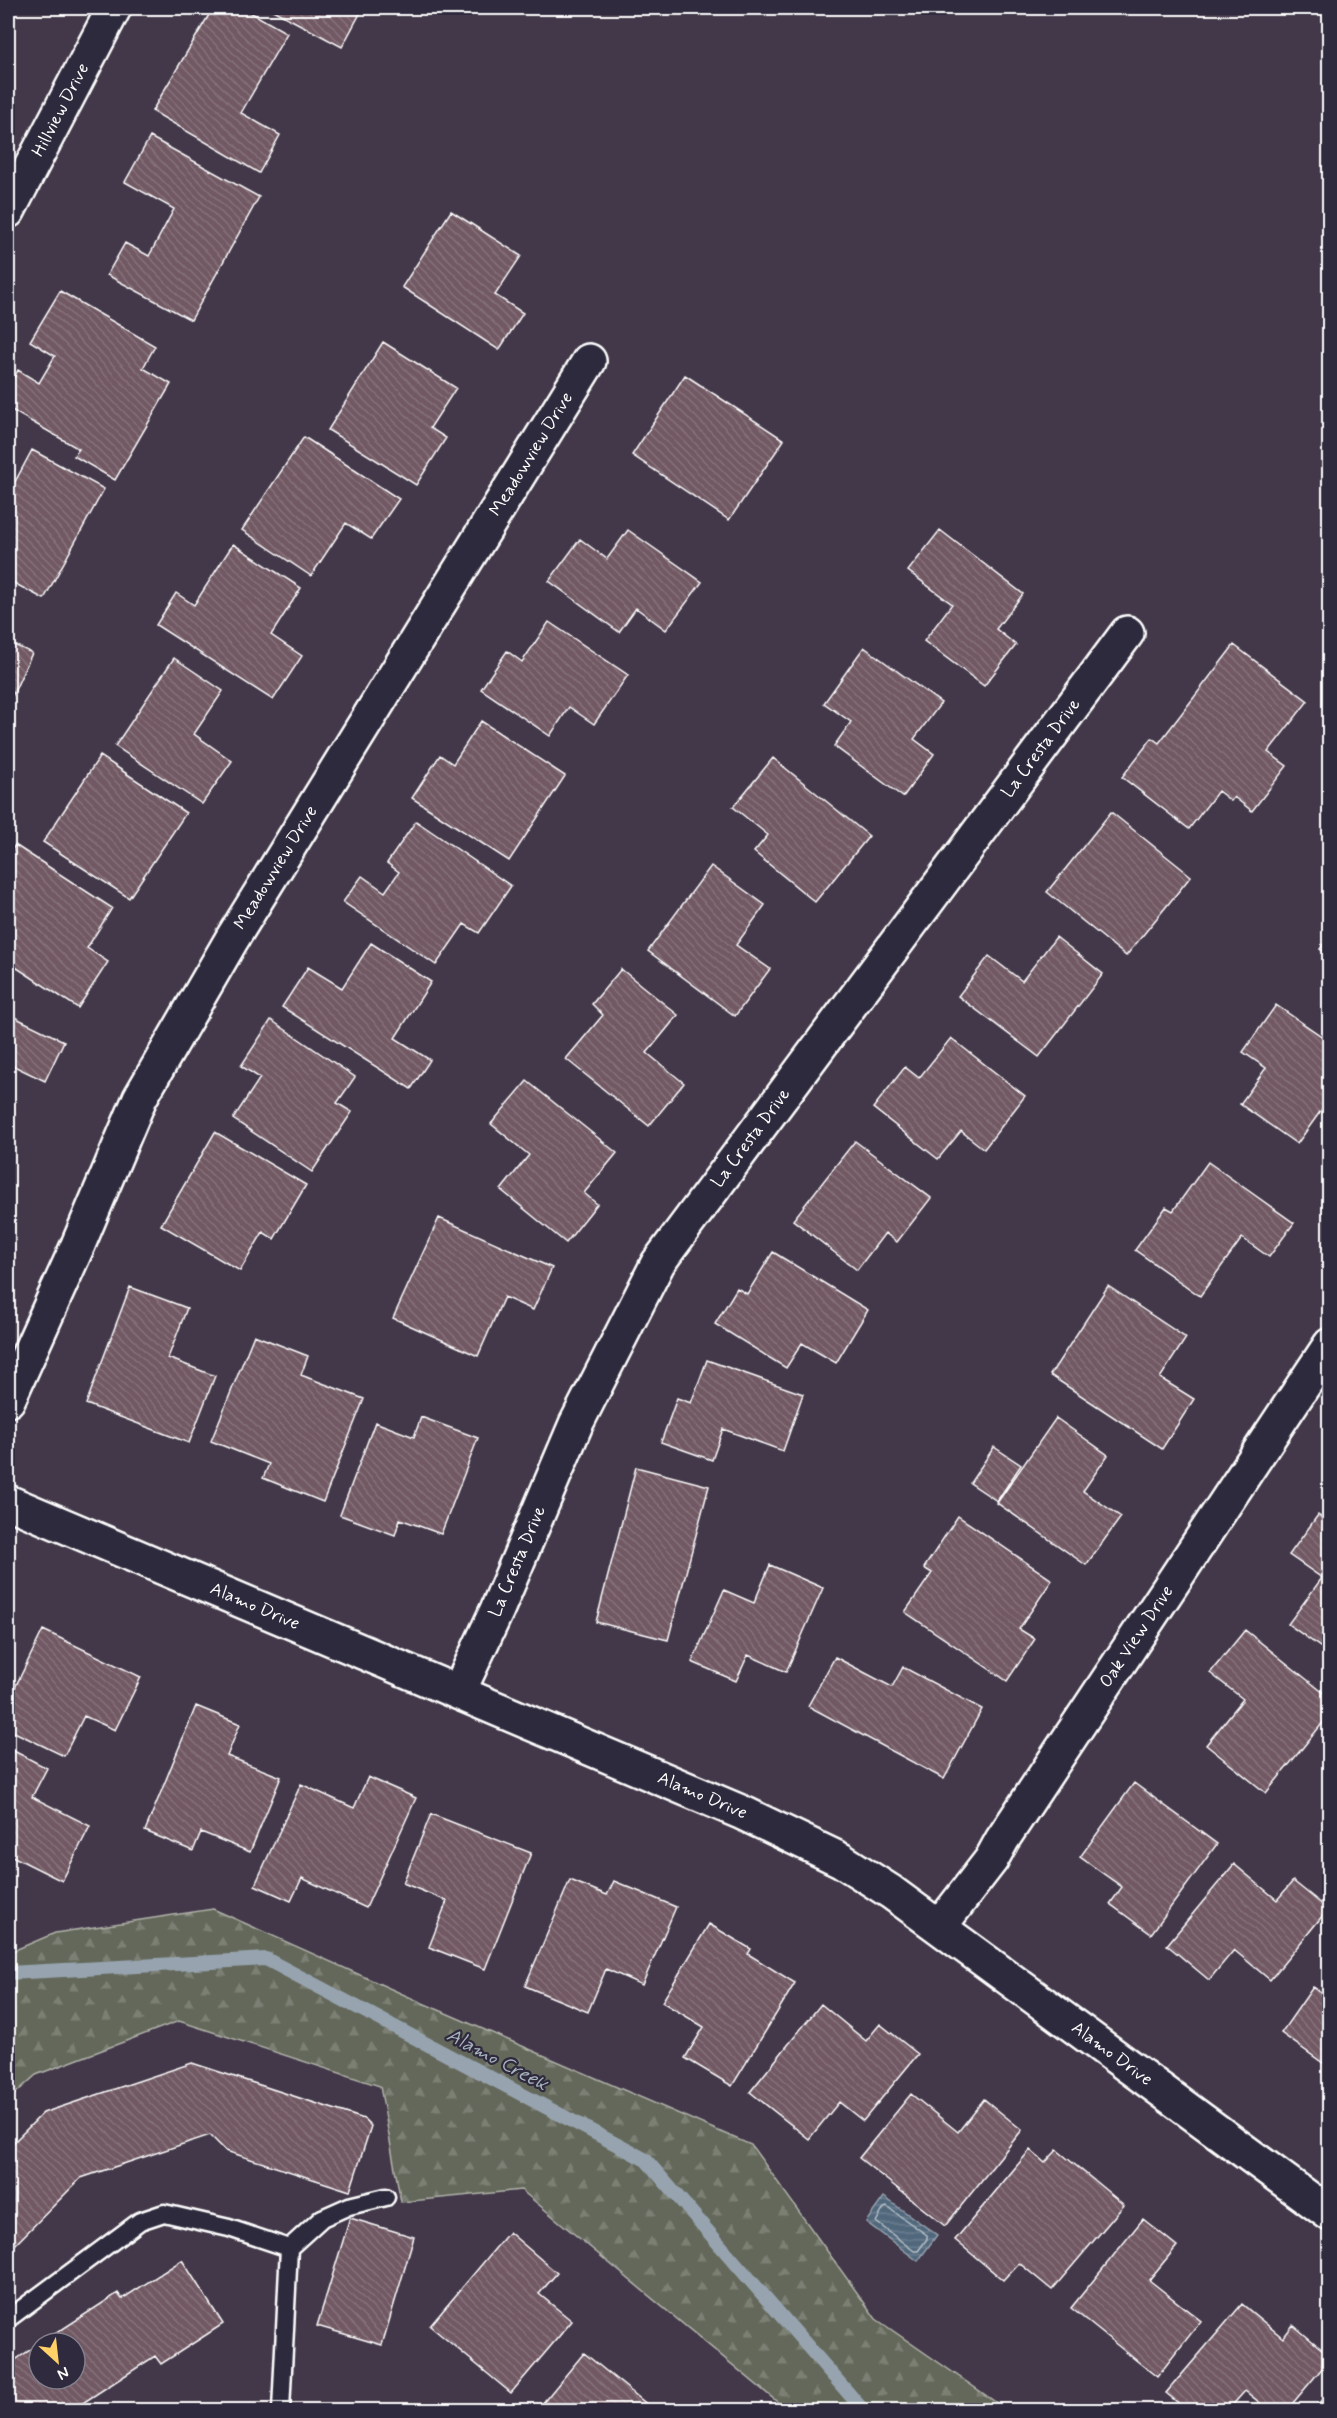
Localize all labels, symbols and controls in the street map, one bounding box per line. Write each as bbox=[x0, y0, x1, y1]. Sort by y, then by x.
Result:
street label: Hillview Drive bbox=[26, 59, 95, 161]
street label: Meadowview Drive bbox=[484, 388, 579, 521]
street label: La Cresta Drive bbox=[996, 693, 1086, 803]
street label: Meadowview Drive bbox=[228, 801, 324, 935]
street label: La Cresta Drive bbox=[706, 1083, 796, 1193]
street label: La Cresta Drive bbox=[483, 1502, 552, 1621]
street label: Alamo Drive bbox=[206, 1577, 303, 1636]
street label: Oak View Drive bbox=[1094, 1581, 1179, 1693]
street label: Alamo Drive bbox=[654, 1766, 751, 1825]
street label: Alamo Drive bbox=[1066, 2016, 1157, 2092]
water label: Alamo Creek bbox=[442, 2022, 553, 2098]
north arrow bbox=[27, 2331, 87, 2391]
text: N bbox=[54, 2361, 73, 2385]

